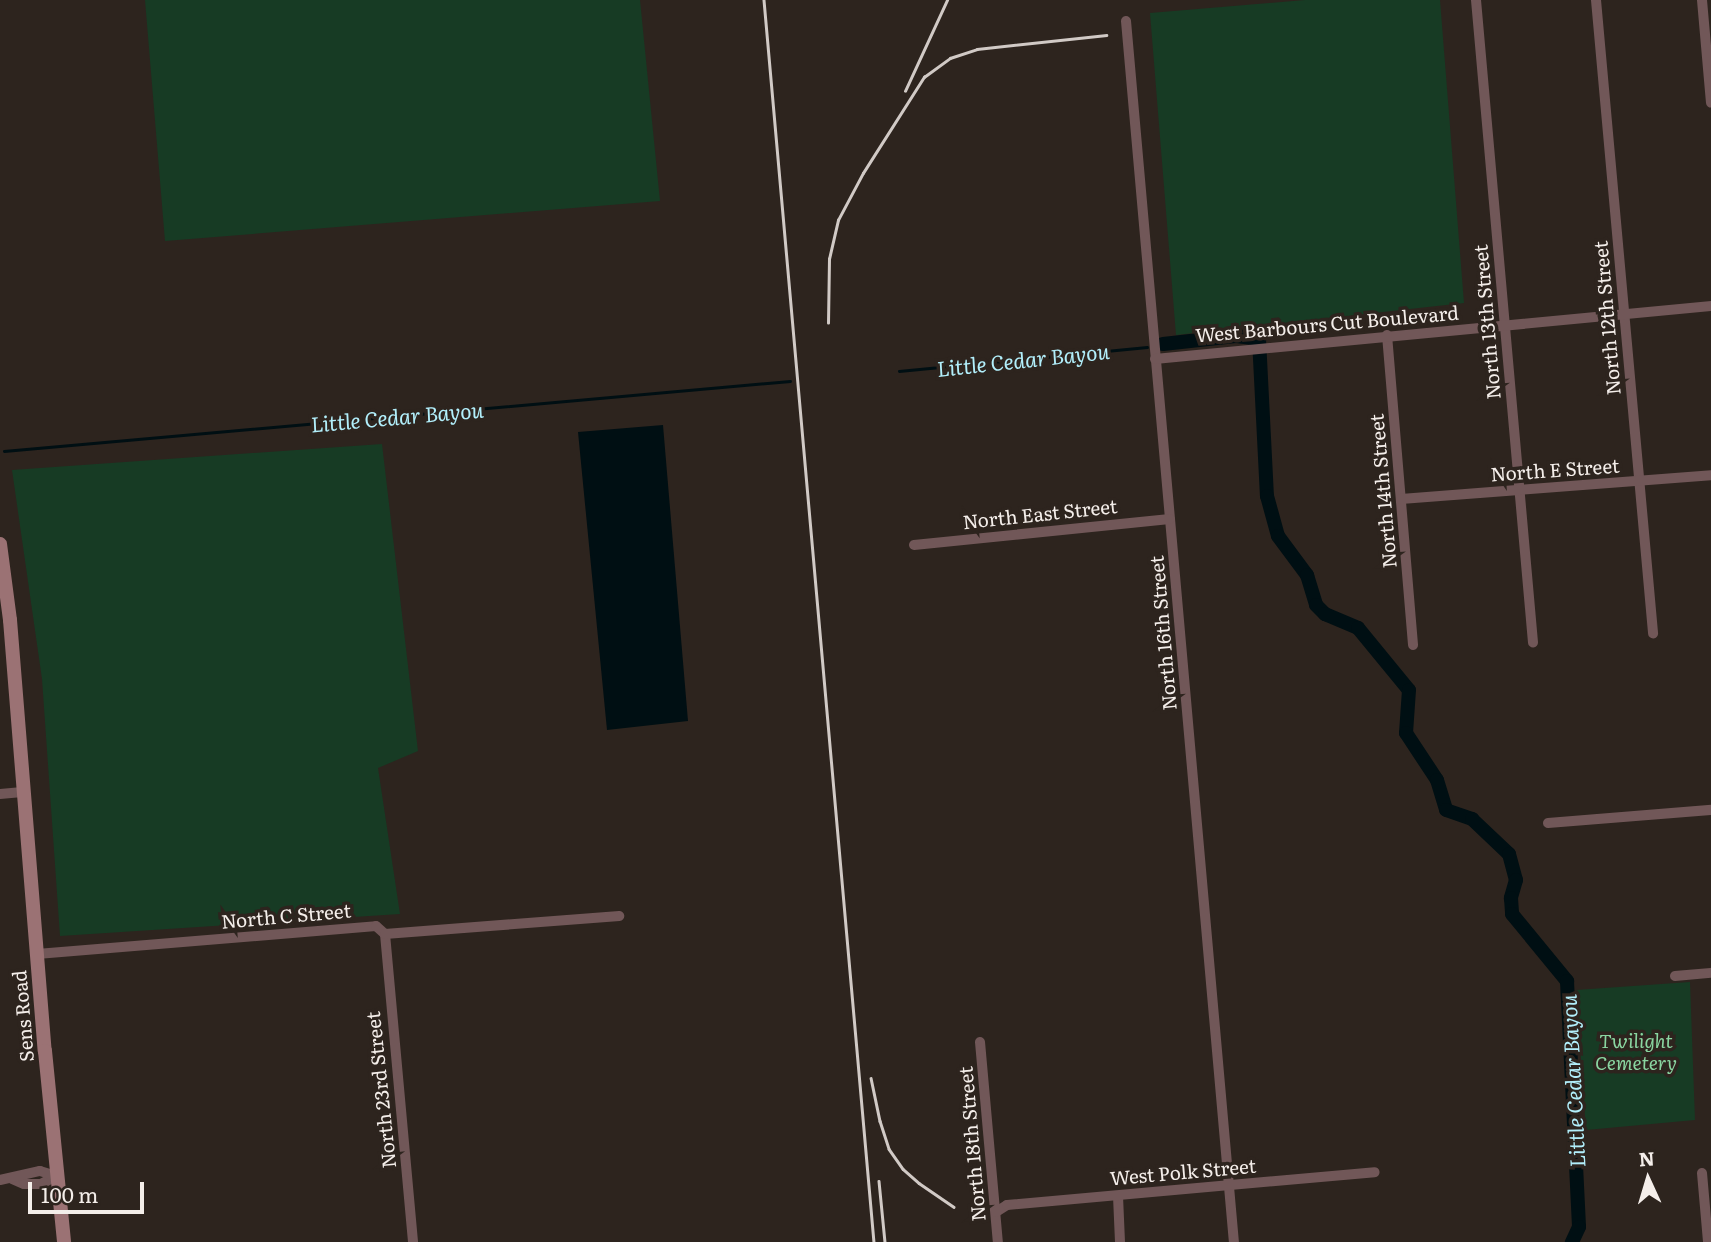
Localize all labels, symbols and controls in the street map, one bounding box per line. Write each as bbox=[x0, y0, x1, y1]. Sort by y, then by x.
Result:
street label: North 12th Street bbox=[1589, 240, 1625, 396]
street label: North 13th Street bbox=[1469, 244, 1505, 400]
street label: West Barbours Cut Boulevard bbox=[1194, 301, 1460, 347]
water label: Little Cedar Bayou bbox=[935, 337, 1111, 381]
water label: Little Cedar Bayou bbox=[310, 396, 484, 436]
street label: North 14th Street bbox=[1365, 413, 1401, 569]
street label: North E Street bbox=[1490, 454, 1620, 486]
street label: North East Street bbox=[962, 495, 1118, 533]
street label: North 16th Street bbox=[1145, 555, 1181, 711]
street label: North C Street bbox=[220, 899, 352, 933]
street label: Sens Road bbox=[8, 969, 38, 1063]
water label: Little Cedar Bayou bbox=[1555, 994, 1589, 1168]
street label: North 23rd Street bbox=[361, 1011, 401, 1169]
park label: Twilight Cemetery bbox=[1595, 1030, 1677, 1074]
street label: North 18th Street bbox=[954, 1066, 990, 1222]
north arrow bbox=[1613, 1144, 1683, 1214]
text: N bbox=[1638, 1144, 1655, 1173]
street label: West Polk Street bbox=[1109, 1154, 1257, 1190]
scale bar bbox=[32, 1168, 147, 1212]
text: 100 m bbox=[41, 1178, 98, 1209]

